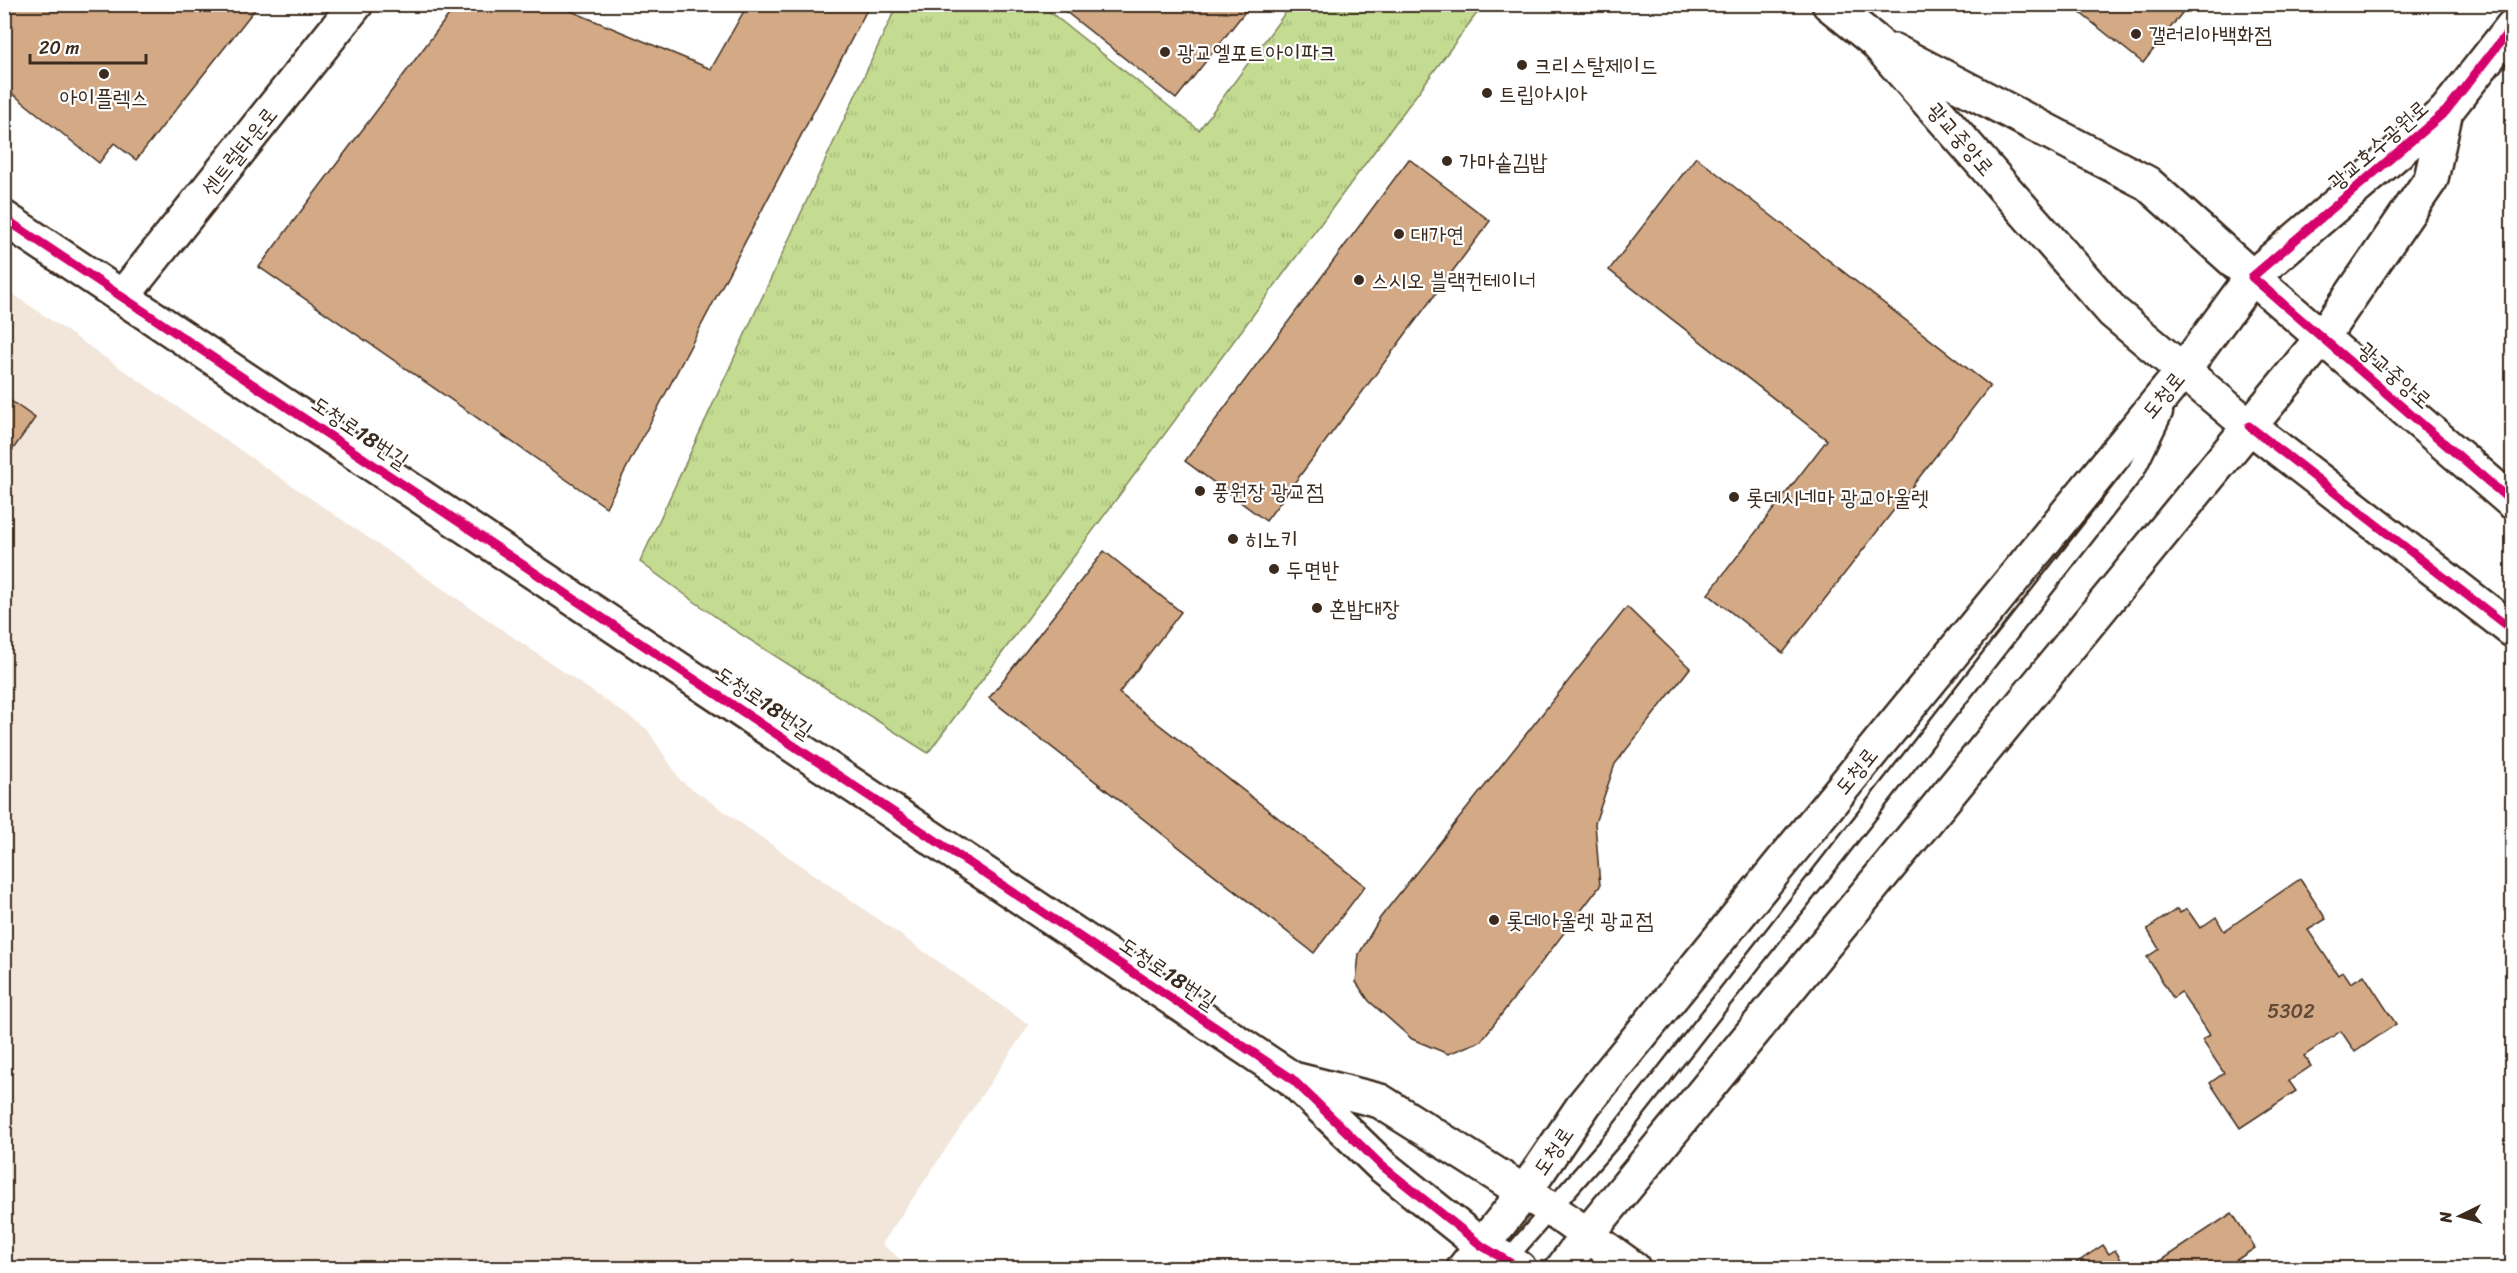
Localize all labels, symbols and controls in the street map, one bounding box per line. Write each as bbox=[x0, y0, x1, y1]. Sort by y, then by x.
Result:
place label: 갤러리아백화점 bbox=[2148, 15, 2272, 54]
scale bar bbox=[30, 27, 146, 65]
marker: 갤러리아백화점 bbox=[2129, 27, 2143, 41]
text: 20 m bbox=[39, 32, 79, 64]
place label: 광교엘포트아이파크 bbox=[1177, 33, 1336, 72]
marker: 광교엘포트아이파크 bbox=[1158, 45, 1172, 59]
place label: 크리스탈제이드 bbox=[1534, 46, 1658, 85]
marker: 크리스탈제이드 bbox=[1515, 58, 1529, 72]
marker: 아이플렉스 bbox=[97, 67, 111, 81]
place label: 트립아시아 bbox=[1499, 74, 1588, 113]
place label: 아이플렉스 bbox=[60, 78, 148, 117]
marker: 트립아시아 bbox=[1480, 86, 1494, 100]
street label: 광교호수공원로 bbox=[2318, 90, 2438, 200]
street label: 광교중앙로 bbox=[1917, 93, 2005, 185]
street label: 센트럴타운로 bbox=[190, 97, 288, 205]
place label: 가마솥김밥 bbox=[1459, 142, 1548, 181]
marker: 가마솥김밥 bbox=[1440, 154, 1454, 168]
place label: 대가연 bbox=[1411, 215, 1464, 254]
marker: 대가연 bbox=[1392, 227, 1406, 241]
place label: 스시오 블랙컨테이너 bbox=[1371, 261, 1536, 300]
marker: 스시오 블랙컨테이너 bbox=[1352, 273, 1366, 287]
street label: 광교중앙로 bbox=[2349, 331, 2441, 419]
street label: 도청로 bbox=[2131, 362, 2195, 428]
street label: 도청로18번길 bbox=[303, 385, 417, 479]
place label: 풍원장 광교점 bbox=[1212, 472, 1324, 511]
place label: 롯데시네마 광교아울렛 bbox=[1746, 478, 1929, 517]
marker: 풍원장 광교점 bbox=[1193, 484, 1207, 498]
marker: 롯데시네마 광교아울렛 bbox=[1727, 490, 1741, 504]
place label: 히노키 bbox=[1245, 520, 1298, 559]
marker: 히노키 bbox=[1226, 532, 1240, 546]
place label: 두면반 bbox=[1286, 550, 1339, 589]
marker: 두면반 bbox=[1267, 562, 1281, 576]
place label: 혼밥대장 bbox=[1329, 589, 1400, 628]
marker: 혼밥대장 bbox=[1310, 601, 1324, 615]
street label: 도청로18번길 bbox=[707, 655, 821, 749]
street label: 도청로 bbox=[1824, 738, 1888, 804]
place label: 롯데아울렛 광교점 bbox=[1506, 901, 1653, 940]
marker: 롯데아울렛 광교점 bbox=[1487, 913, 1501, 927]
street label: 도청로18번길 bbox=[1111, 926, 1225, 1020]
house number: 5302 bbox=[2267, 994, 2315, 1029]
street label: 도청로 bbox=[1522, 1118, 1584, 1184]
north arrow bbox=[2430, 1186, 2490, 1246]
text: N bbox=[2431, 1210, 2461, 1225]

